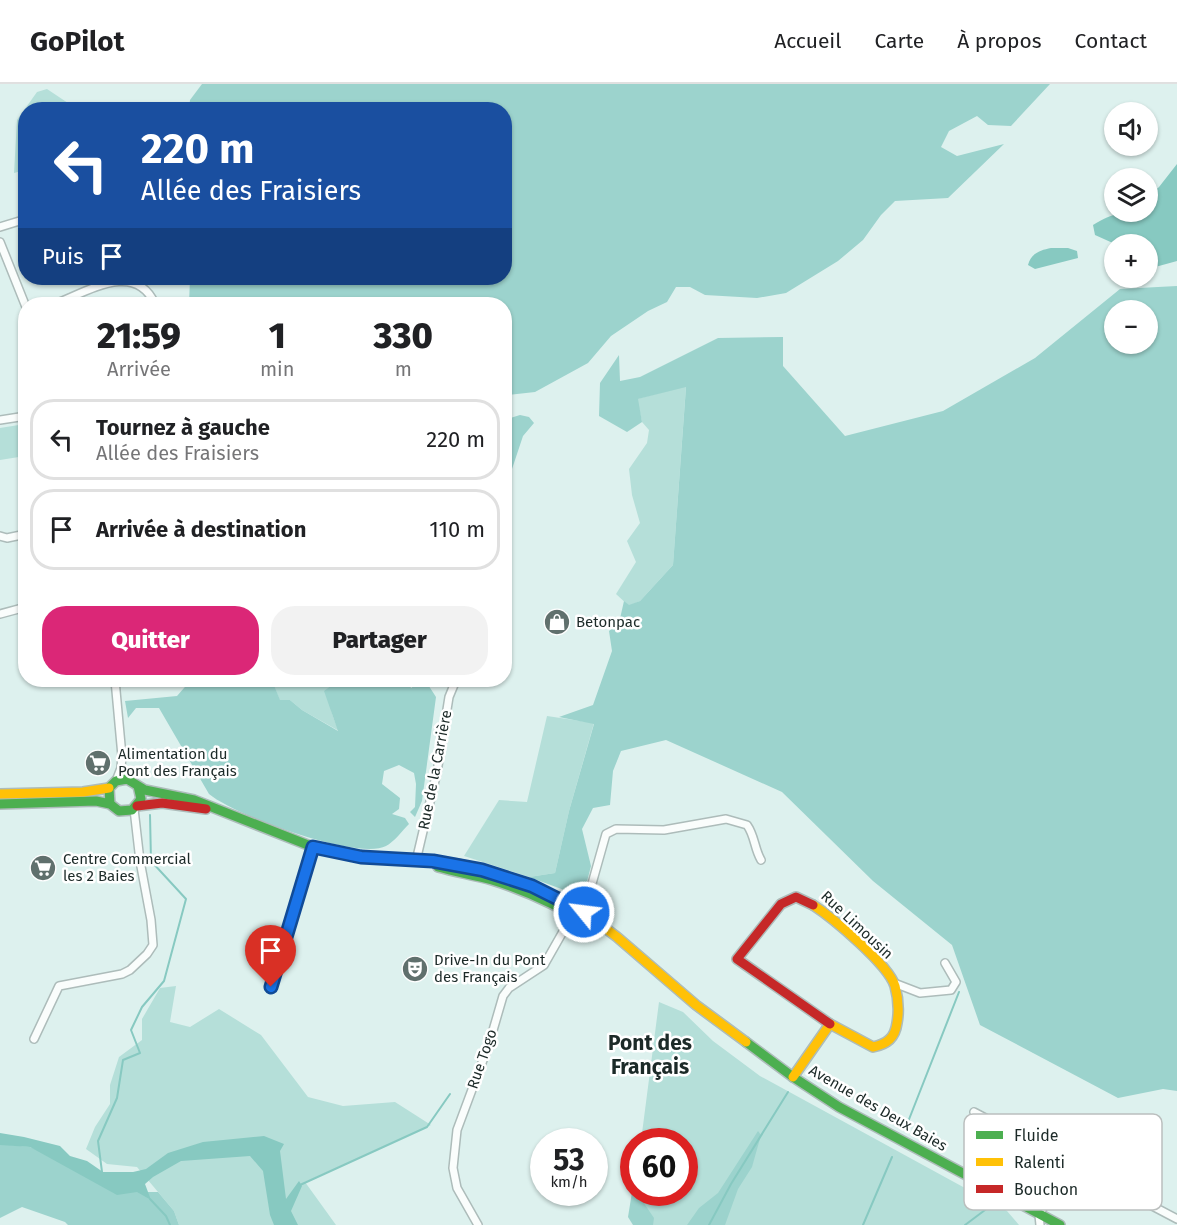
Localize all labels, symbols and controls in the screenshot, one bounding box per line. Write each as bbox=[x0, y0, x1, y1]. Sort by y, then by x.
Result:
text: GoPilot bbox=[30, 25, 124, 58]
text: Accueil bbox=[774, 28, 841, 54]
text: Carte bbox=[874, 28, 924, 54]
text: À propos bbox=[957, 28, 1042, 54]
text: Contact bbox=[1075, 28, 1147, 54]
map controls bbox=[1104, 102, 1158, 354]
button: sound bbox=[1104, 102, 1158, 156]
text: 220 m bbox=[141, 124, 254, 174]
icon: left bbox=[42, 126, 120, 204]
button: layers bbox=[1104, 168, 1158, 222]
text: Allée des Fraisiers bbox=[141, 175, 361, 207]
button: + bbox=[1104, 234, 1158, 288]
icon: arrive bbox=[95, 240, 128, 273]
text: Puis bbox=[42, 243, 83, 270]
button: − bbox=[1104, 300, 1158, 354]
text: 21:59 bbox=[97, 314, 181, 358]
text: 1 bbox=[269, 314, 286, 358]
text: 330 bbox=[374, 314, 433, 358]
text: Arrivée bbox=[107, 357, 171, 381]
text: min bbox=[260, 357, 294, 381]
text: m bbox=[395, 357, 412, 381]
text: Tournez à gauche bbox=[96, 414, 270, 441]
icon: left bbox=[45, 423, 78, 456]
text: 220 m bbox=[426, 426, 485, 453]
text: Allée des Fraisiers bbox=[96, 441, 259, 465]
icon: arrive bbox=[45, 513, 78, 546]
text: Arrivée à destination bbox=[96, 516, 306, 543]
text: 110 m bbox=[429, 516, 485, 543]
button: Quitter bbox=[42, 606, 259, 675]
button: Partager bbox=[271, 606, 488, 675]
shop icon: Betonpac bbox=[542, 607, 572, 637]
place label: Betonpac bbox=[576, 613, 640, 631]
street label: Rue de la Carrière bbox=[415, 709, 455, 831]
place label: Alimentation du Pont des Français bbox=[118, 745, 237, 780]
supermarket icon: Alimentation du Pont des Français bbox=[83, 748, 113, 778]
place label: Centre Commercial les 2 Baies bbox=[63, 850, 191, 885]
supermarket icon: Centre Commercial les 2 Baies bbox=[28, 853, 58, 883]
position arrow bbox=[552, 880, 616, 944]
street label: Rue Limousin bbox=[817, 887, 897, 963]
pin bbox=[245, 925, 296, 987]
icon: arrive bbox=[254, 934, 287, 967]
place label: Drive-In du Pont des Français bbox=[434, 951, 546, 986]
theatre icon: Drive-In du Pont des Français bbox=[400, 954, 430, 984]
street label: Rue Togo bbox=[463, 1027, 501, 1091]
district label: Pont des Français bbox=[608, 1030, 692, 1080]
street label: Avenue des Deux Baies bbox=[806, 1061, 950, 1155]
legend bbox=[964, 1114, 1162, 1210]
text: Fluide bbox=[1014, 1126, 1059, 1145]
speed limit sign: 60 bbox=[620, 1128, 698, 1206]
text: 53 bbox=[553, 1142, 585, 1178]
text: Ralenti bbox=[1014, 1153, 1065, 1172]
text: km/h bbox=[550, 1173, 588, 1191]
text: Bouchon bbox=[1014, 1180, 1078, 1199]

